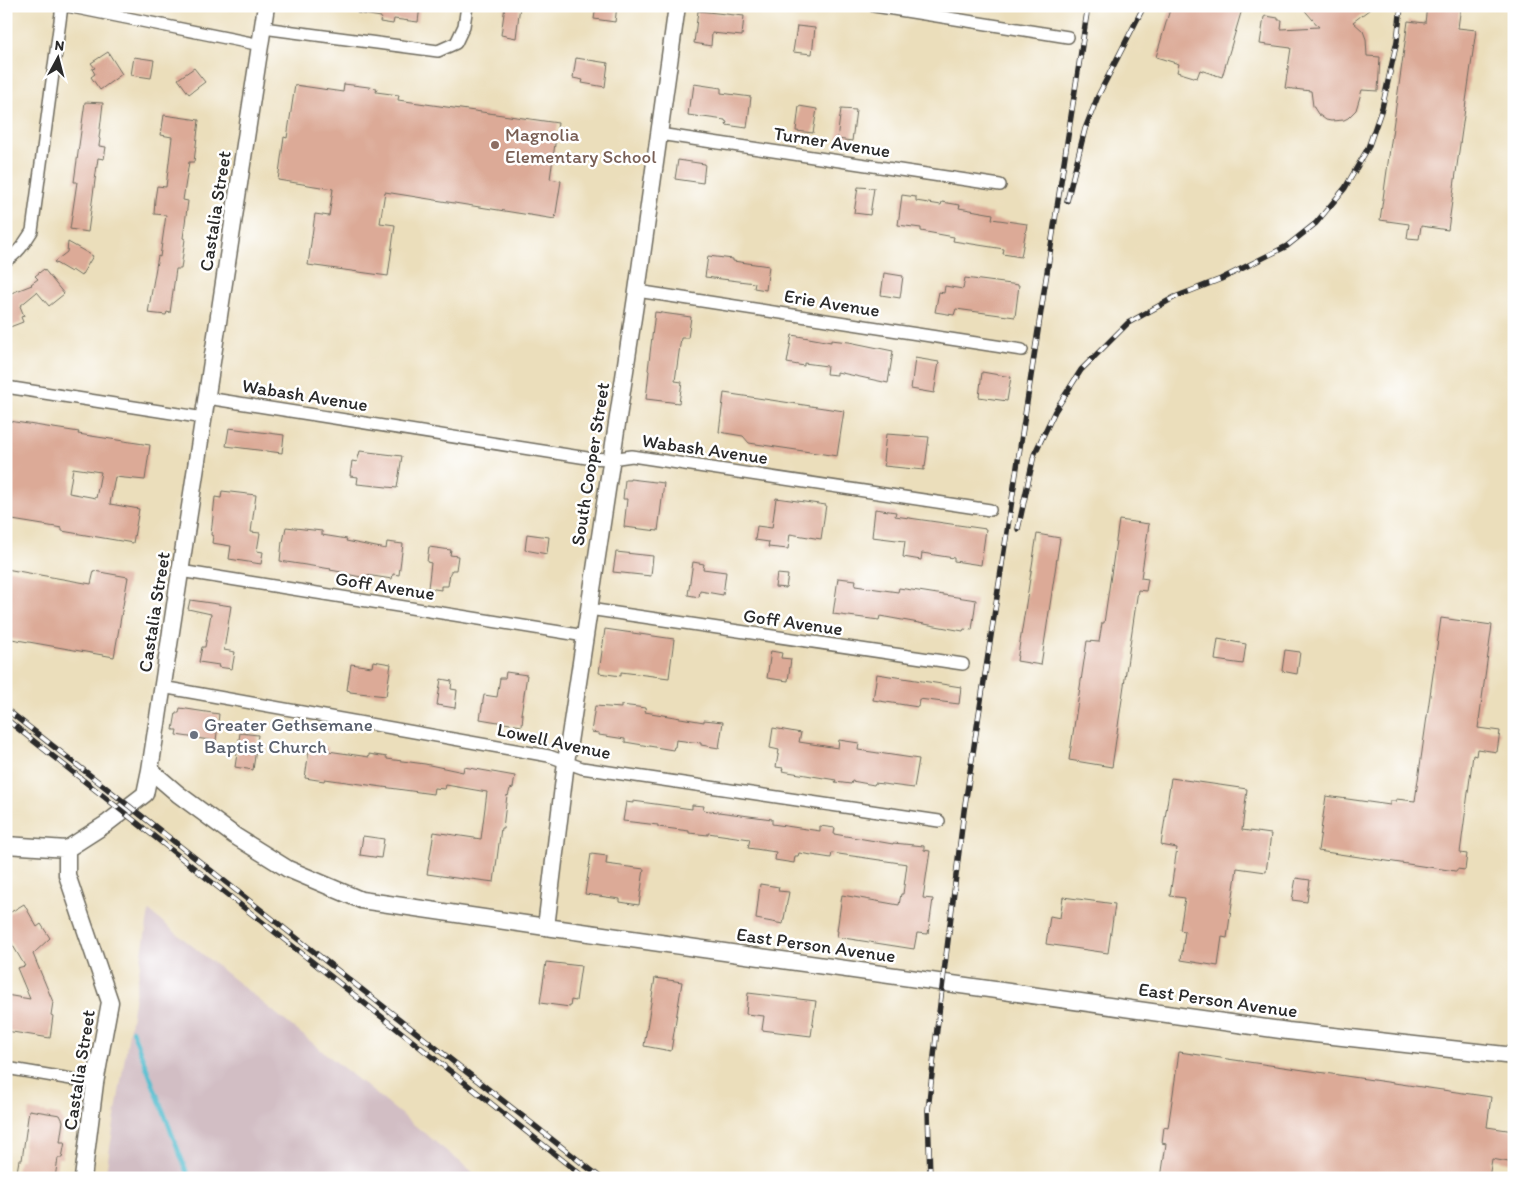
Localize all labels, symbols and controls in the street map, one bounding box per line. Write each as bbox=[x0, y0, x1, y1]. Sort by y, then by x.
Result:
north arrow bbox=[32, 32, 82, 82]
text: N bbox=[54, 37, 65, 55]
street label: Turner Avenue bbox=[772, 121, 892, 163]
place label: Magnolia Elementary School bbox=[505, 123, 657, 168]
marker: Magnolia Elementary School bbox=[489, 139, 501, 151]
street label: Castalia Street bbox=[194, 149, 236, 273]
street label: Erie Avenue bbox=[783, 284, 881, 322]
street label: Wabash Avenue bbox=[240, 374, 370, 416]
street label: South Cooper Street bbox=[566, 381, 614, 547]
street label: Wabash Avenue bbox=[640, 429, 770, 469]
street label: Castalia Street bbox=[133, 550, 175, 674]
street label: Goff Avenue bbox=[334, 567, 436, 605]
street label: Goff Avenue bbox=[742, 604, 844, 640]
place label: Greater Gethsemane Baptist Church bbox=[204, 713, 373, 758]
street label: Lowell Avenue bbox=[495, 718, 613, 764]
marker: Greater Gethsemane Baptist Church bbox=[188, 729, 200, 741]
street label: East Person Avenue bbox=[735, 922, 897, 968]
street label: East Person Avenue bbox=[1137, 977, 1299, 1023]
street label: Castalia Street bbox=[58, 1008, 100, 1132]

